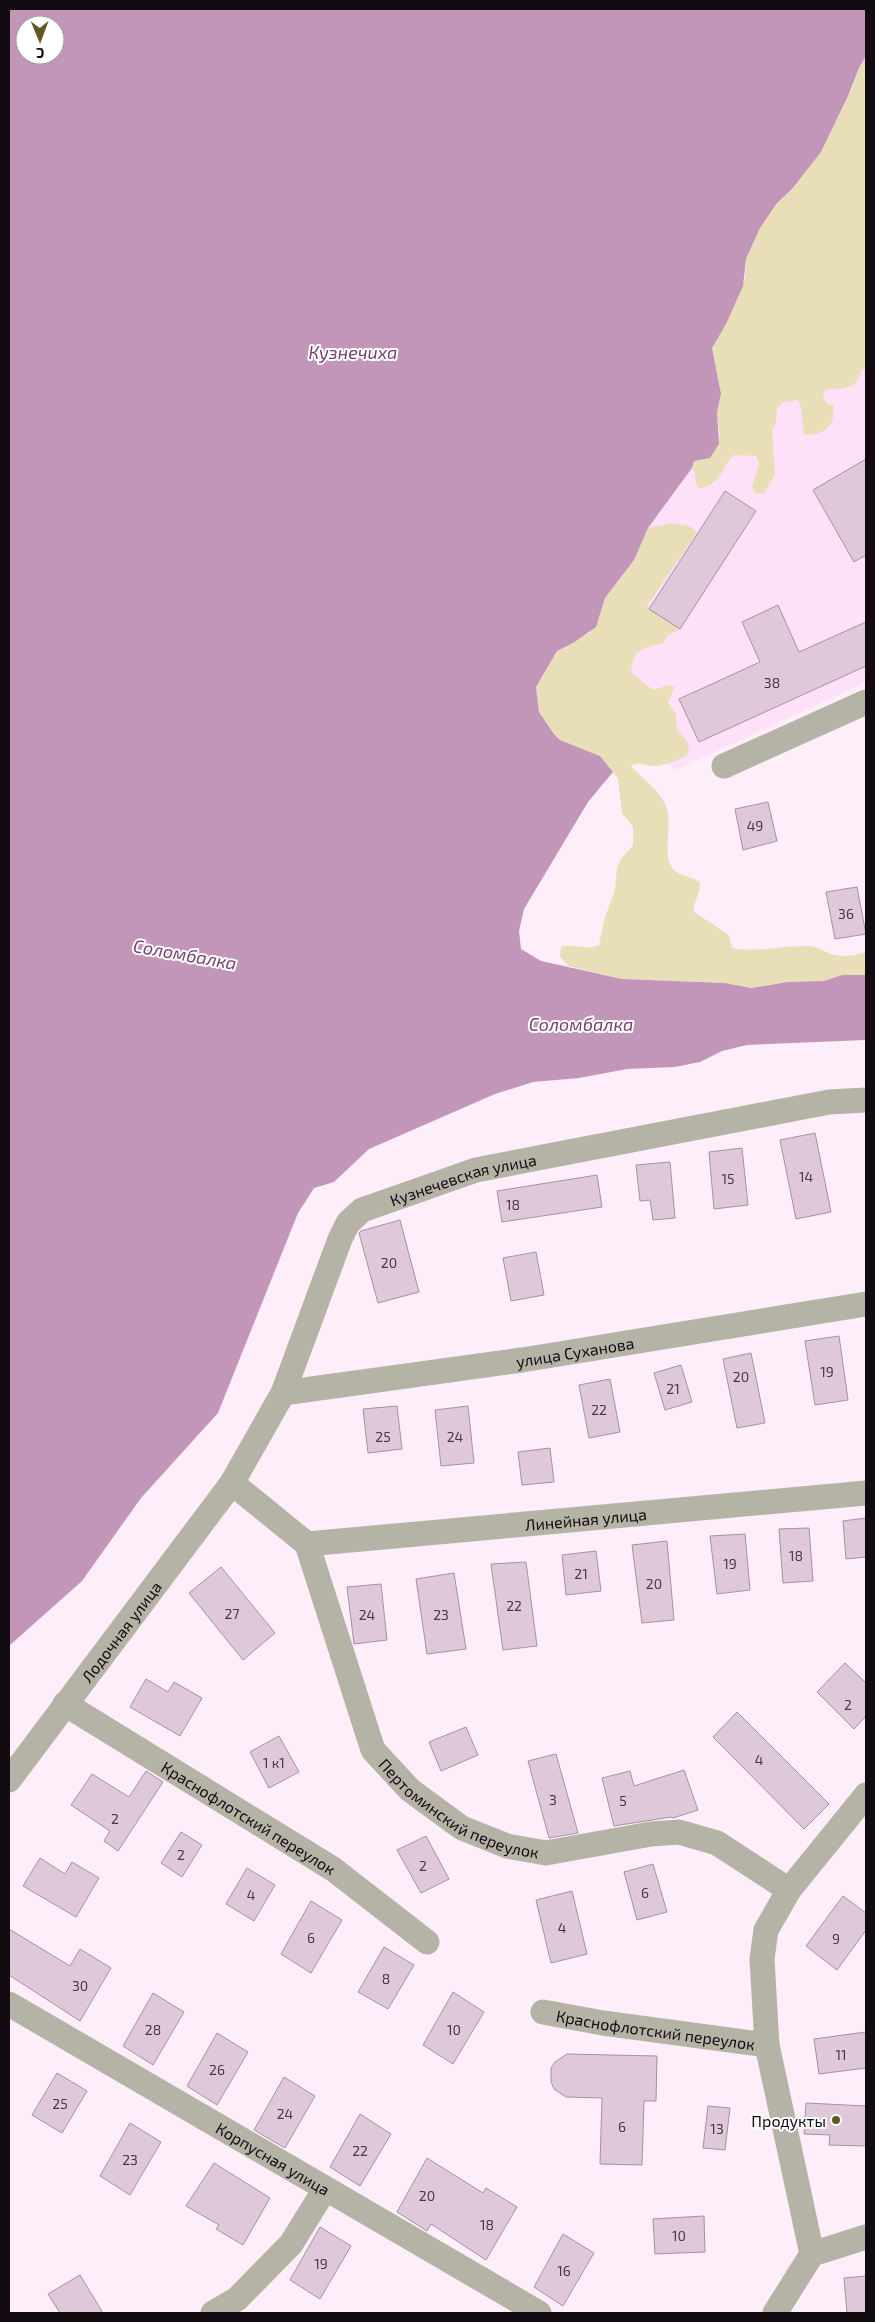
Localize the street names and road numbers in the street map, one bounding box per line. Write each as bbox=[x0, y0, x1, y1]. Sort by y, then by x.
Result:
street label: Кузнечевская улица bbox=[387, 1149, 538, 1209]
street label: улица Суханова bbox=[515, 1332, 635, 1371]
street label: Линейная улица bbox=[524, 1504, 648, 1534]
street label: Лодочная улица bbox=[77, 1577, 165, 1686]
street label: Пертоминский переулок bbox=[376, 1754, 541, 1861]
street label: Краснофлотский переулок bbox=[159, 1757, 340, 1878]
street label: Краснофлотский переулок bbox=[555, 2005, 757, 2053]
street label: Корпусная улица bbox=[213, 2118, 334, 2199]

